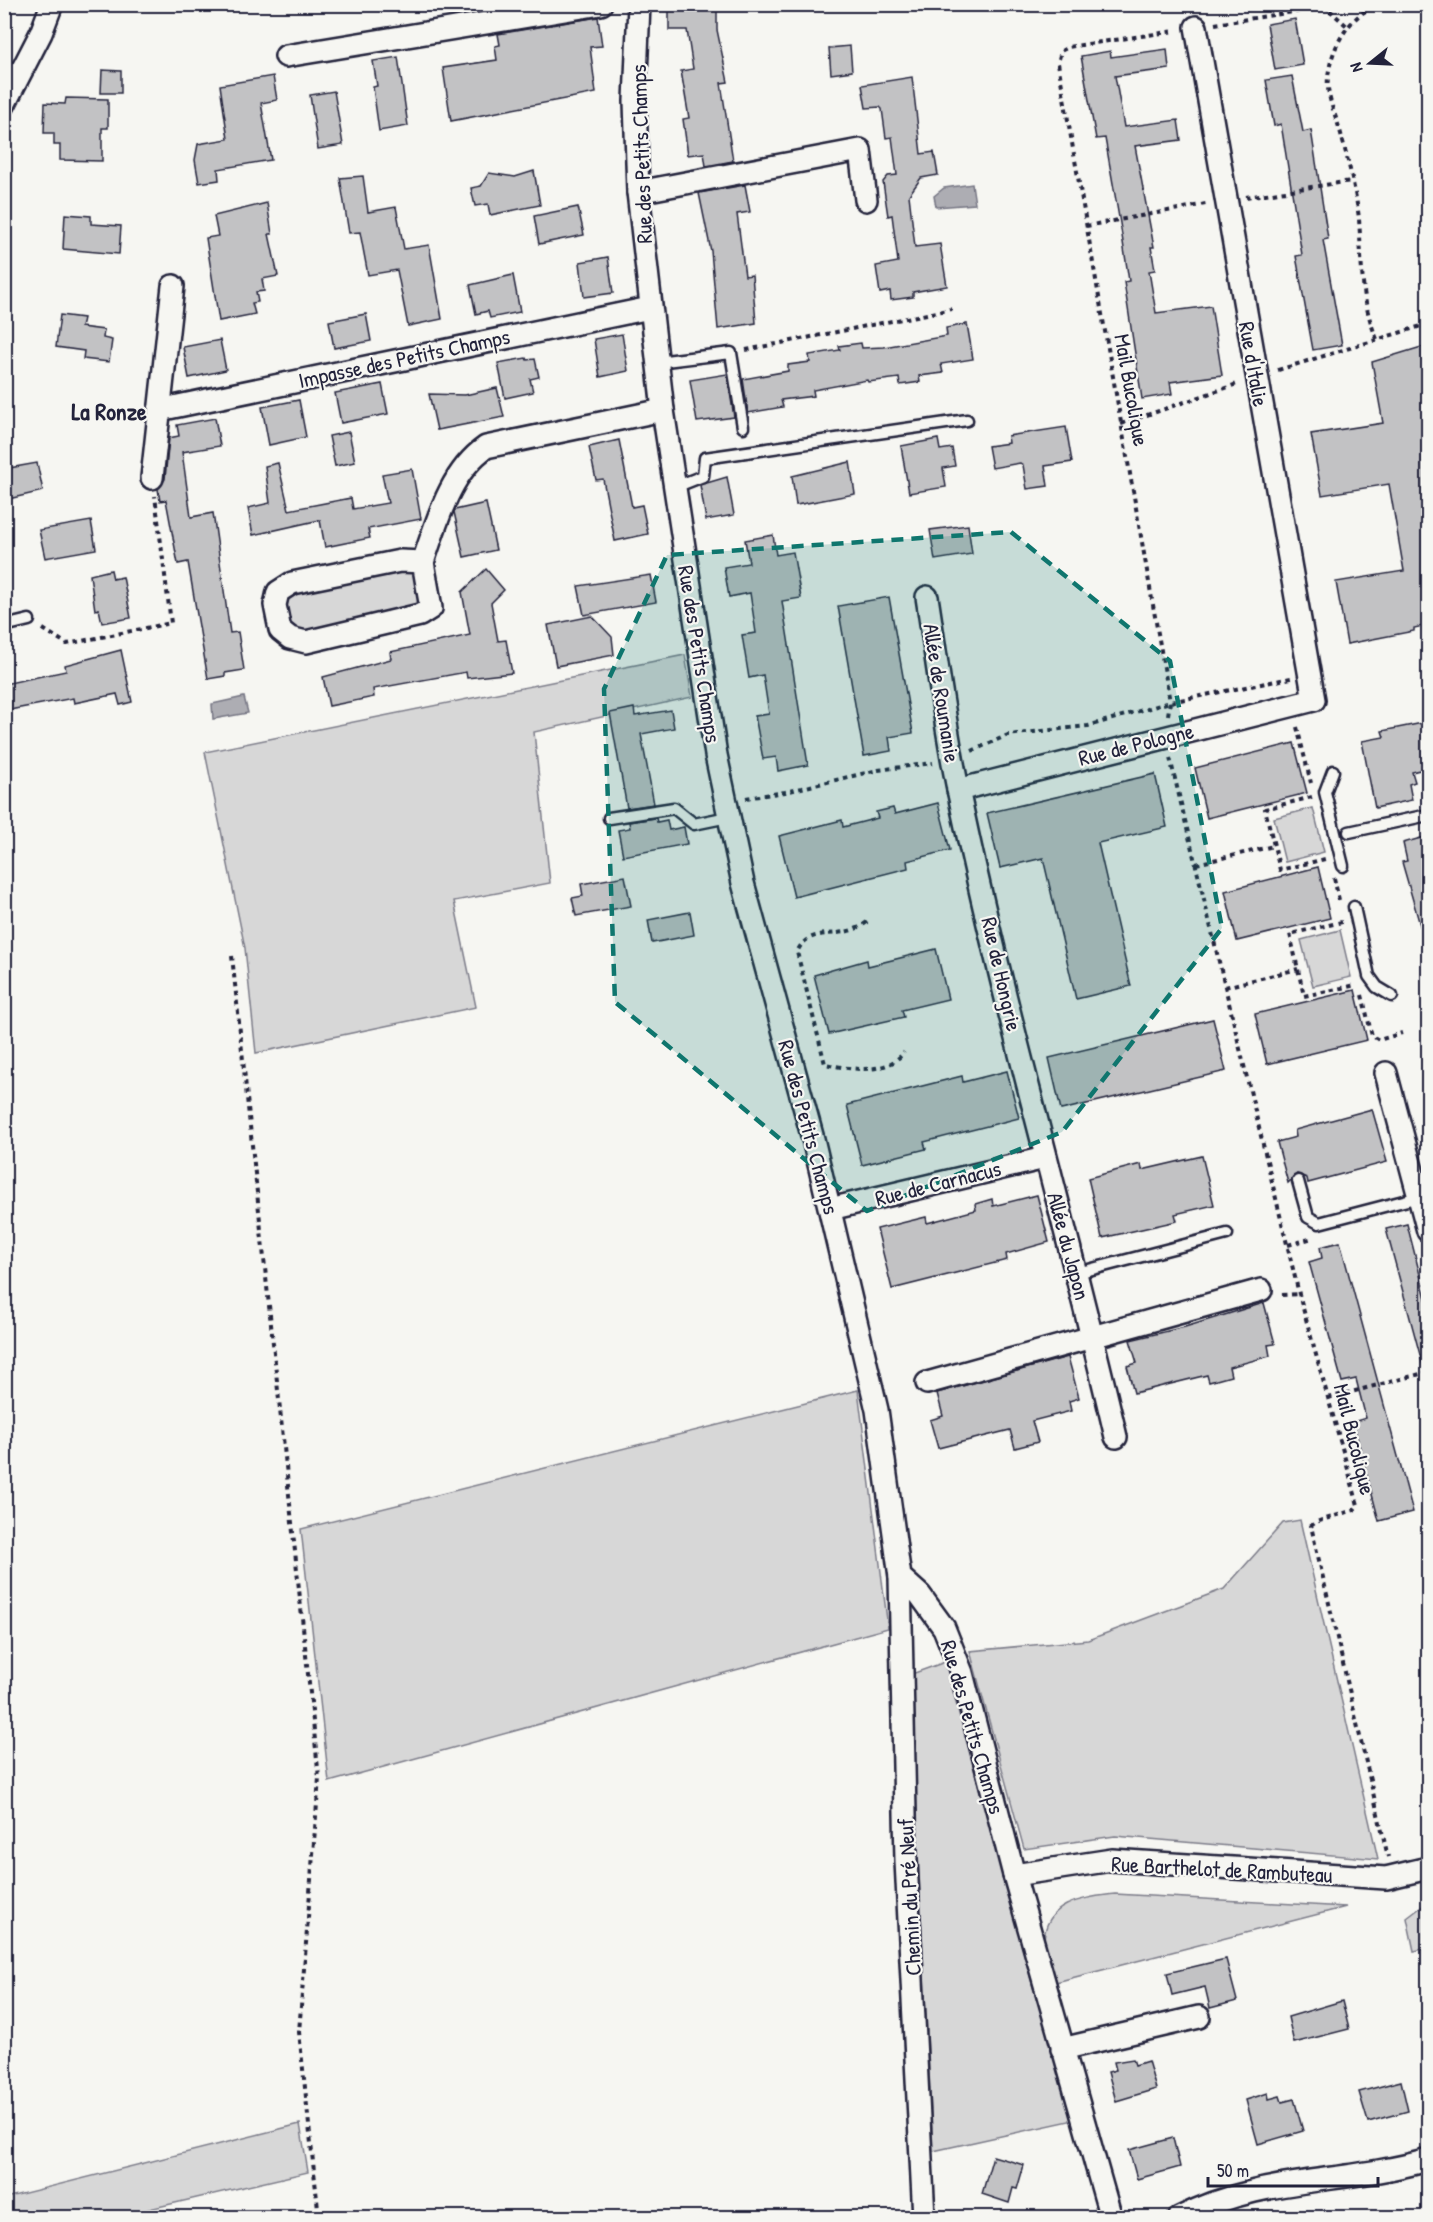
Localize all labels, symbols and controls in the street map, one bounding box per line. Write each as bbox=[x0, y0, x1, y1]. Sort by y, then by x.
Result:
north arrow bbox=[1340, 33, 1400, 93]
text: N bbox=[1344, 60, 1368, 75]
street label: Rue des Petits Champs bbox=[623, 64, 659, 244]
street label: Rue d'Italie bbox=[1232, 319, 1276, 409]
street label: Impasse des Petits Champs bbox=[295, 321, 513, 395]
street label: Mail Bucolique bbox=[1107, 332, 1157, 449]
district label: La Ronze bbox=[71, 395, 147, 427]
street label: Rue des Petits Champs bbox=[671, 563, 729, 745]
street label: Allée de Roumanie bbox=[916, 621, 968, 765]
street label: Rue de Pologne bbox=[1075, 715, 1197, 773]
street label: Rue de Hongrie bbox=[974, 914, 1030, 1034]
street label: Rue des Petits Champs bbox=[771, 1037, 847, 1217]
street label: Rue de Carnacus bbox=[872, 1153, 1004, 1213]
street label: Allée du Japon bbox=[1040, 1189, 1098, 1303]
street label: Mail Bucolique bbox=[1327, 1380, 1383, 1498]
street label: Rue des Petits Champs bbox=[934, 1637, 1012, 1817]
street label: Chemin du Pré Neuf bbox=[890, 1818, 928, 1976]
street label: Rue Barthelot de Rambuteau bbox=[1111, 1848, 1334, 1890]
scale bar bbox=[1208, 2150, 1378, 2188]
text: 50 m bbox=[1217, 2158, 1249, 2183]

